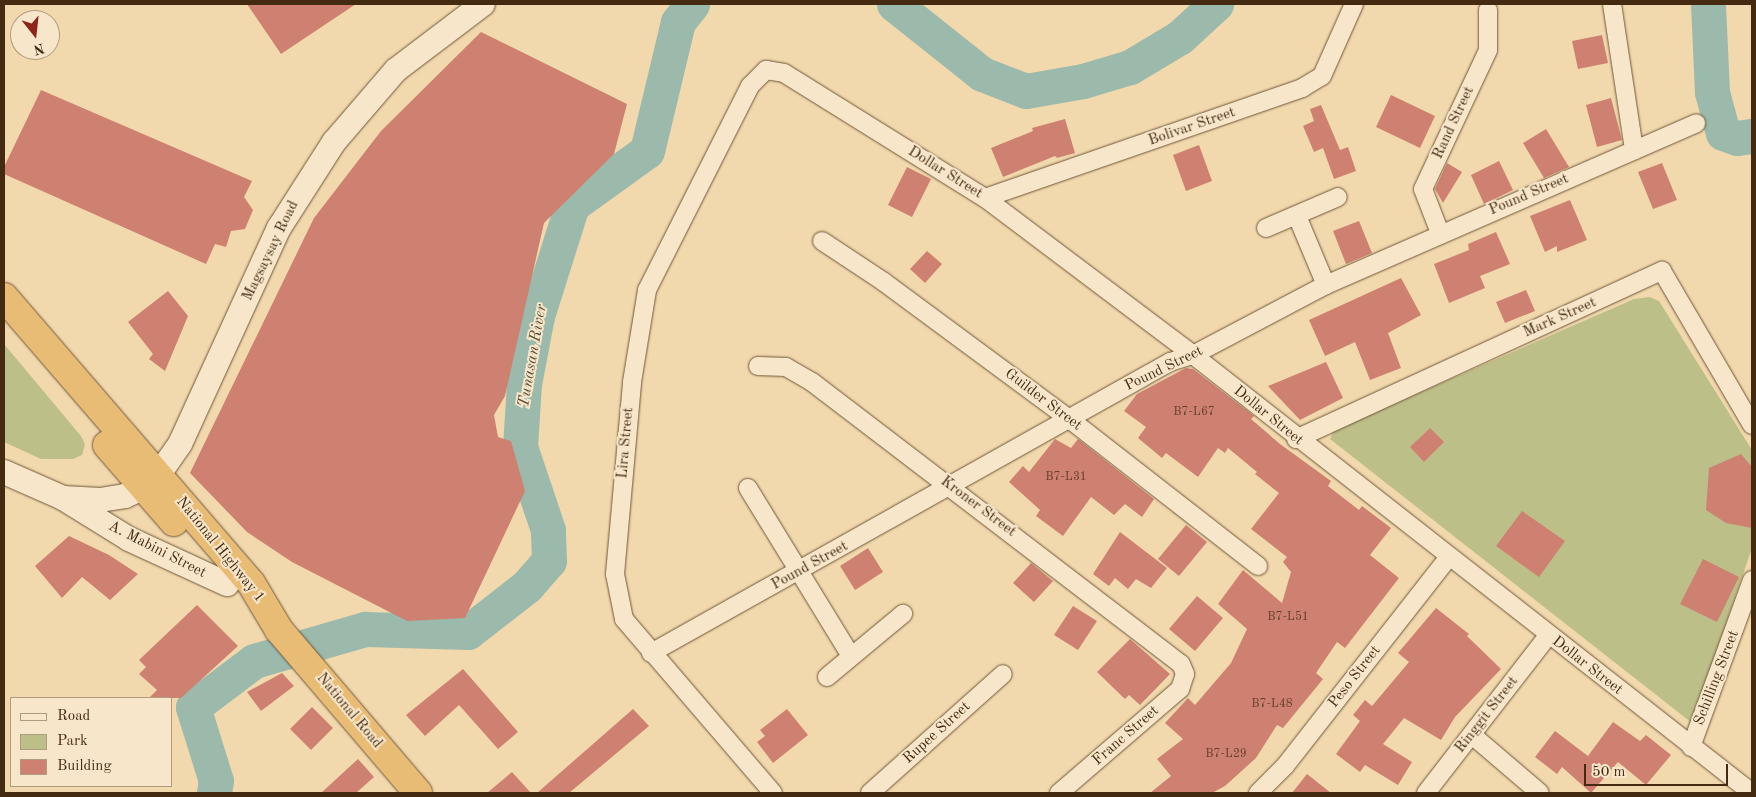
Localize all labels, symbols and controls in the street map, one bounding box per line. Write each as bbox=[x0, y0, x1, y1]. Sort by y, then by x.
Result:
north arrow bbox=[10, 10, 60, 60]
text: N bbox=[32, 40, 46, 57]
street label: Rand Street bbox=[1429, 84, 1479, 162]
street label: Bolivar Street bbox=[1146, 104, 1238, 150]
street label: Dollar Street bbox=[904, 143, 986, 203]
street label: Pound Street bbox=[1486, 170, 1572, 220]
street label: Magsaysay Road bbox=[239, 198, 303, 304]
street label: Mark Street bbox=[1521, 294, 1599, 342]
water label: Tunasan River bbox=[514, 303, 552, 409]
street label: Pound Street bbox=[1122, 342, 1206, 396]
street label: Guilder Street bbox=[1001, 365, 1085, 435]
street label: Dollar Street bbox=[1229, 382, 1307, 450]
house number: B7-L67 bbox=[1173, 406, 1215, 420]
street label: Lira Street bbox=[614, 407, 638, 479]
house number: B7-L31 bbox=[1045, 471, 1087, 485]
street label: Kroner Street bbox=[937, 473, 1019, 541]
street label: National Highway 1 bbox=[172, 494, 268, 606]
street label: A. Mabini Street bbox=[105, 518, 209, 582]
street label: Pound Street bbox=[769, 538, 851, 594]
house number: B7-L51 bbox=[1267, 611, 1309, 625]
street label: Schilling Street bbox=[1691, 628, 1743, 728]
street label: Dollar Street bbox=[1548, 633, 1626, 699]
street label: Peso Street bbox=[1325, 642, 1385, 712]
street label: National Road bbox=[312, 670, 386, 752]
street label: Ringgit Street bbox=[1451, 673, 1523, 757]
legend bbox=[10, 697, 172, 787]
street label: Rupee Street bbox=[900, 698, 974, 768]
house number: B7-L48 bbox=[1251, 698, 1293, 712]
street label: Franc Street bbox=[1089, 702, 1163, 770]
text: Road bbox=[57, 709, 90, 724]
text: Park bbox=[57, 734, 88, 749]
house number: B7-L29 bbox=[1205, 748, 1247, 762]
scale bar bbox=[1586, 754, 1730, 786]
text: Building bbox=[57, 759, 112, 774]
text: 50 m bbox=[1592, 765, 1626, 780]

